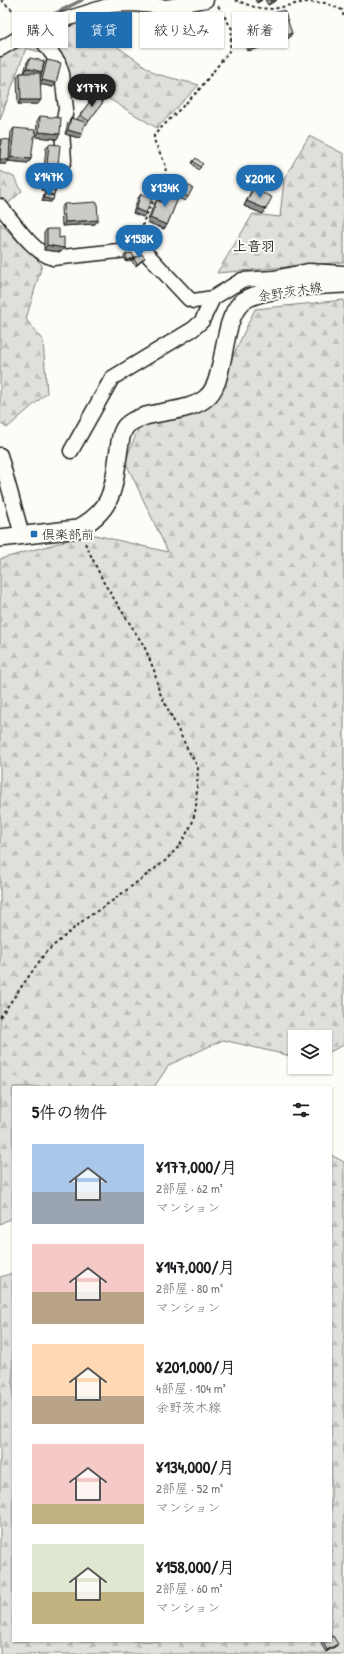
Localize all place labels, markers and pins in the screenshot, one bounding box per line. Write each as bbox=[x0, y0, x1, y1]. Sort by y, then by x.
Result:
pin: ¥177K bbox=[64, 74, 120, 108]
pin: ¥147K bbox=[21, 163, 77, 197]
pin: ¥201K bbox=[232, 165, 288, 199]
pin: ¥134K bbox=[137, 174, 193, 208]
pin: ¥158K bbox=[111, 225, 167, 259]
place label: 倶楽部前 bbox=[42, 525, 94, 543]
marker: 倶楽部前 bbox=[29, 529, 39, 539]

